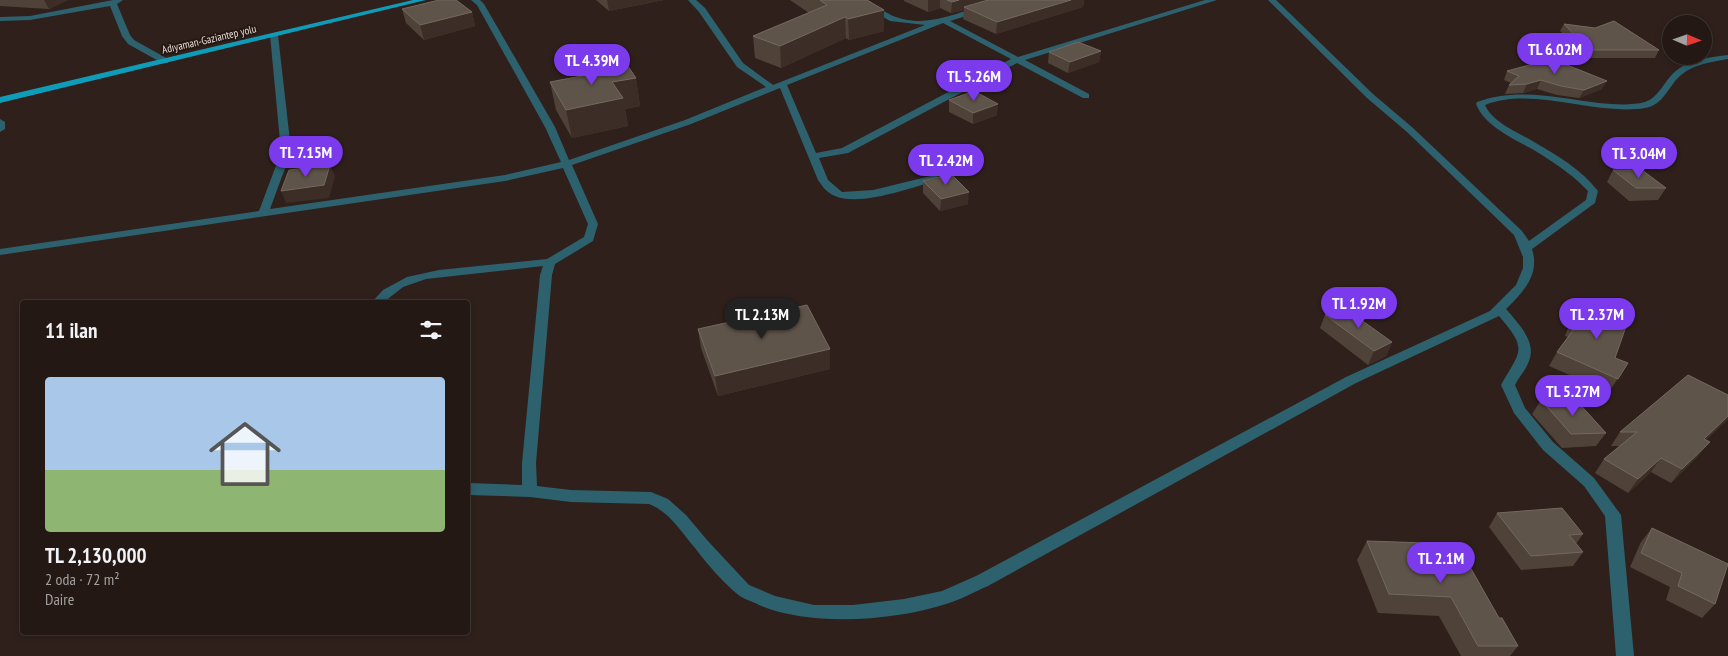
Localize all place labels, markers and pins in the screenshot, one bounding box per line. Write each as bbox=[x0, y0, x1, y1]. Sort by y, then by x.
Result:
pin: TL 6.02M bbox=[1503, 32, 1607, 75]
pin: TL 4.39M bbox=[540, 44, 644, 86]
pin: TL 5.26M bbox=[922, 59, 1026, 102]
pin: TL 7.15M bbox=[254, 136, 358, 178]
pin: TL 3.04M bbox=[1587, 136, 1691, 179]
pin: TL 2.42M bbox=[894, 144, 998, 186]
pin: TL 1.92M bbox=[1307, 286, 1411, 329]
pin: TL 2.13M bbox=[710, 298, 814, 340]
pin: TL 2.37M bbox=[1545, 298, 1649, 340]
pin: TL 5.27M bbox=[1521, 374, 1625, 417]
pin: TL 2.1M bbox=[1395, 542, 1487, 584]

